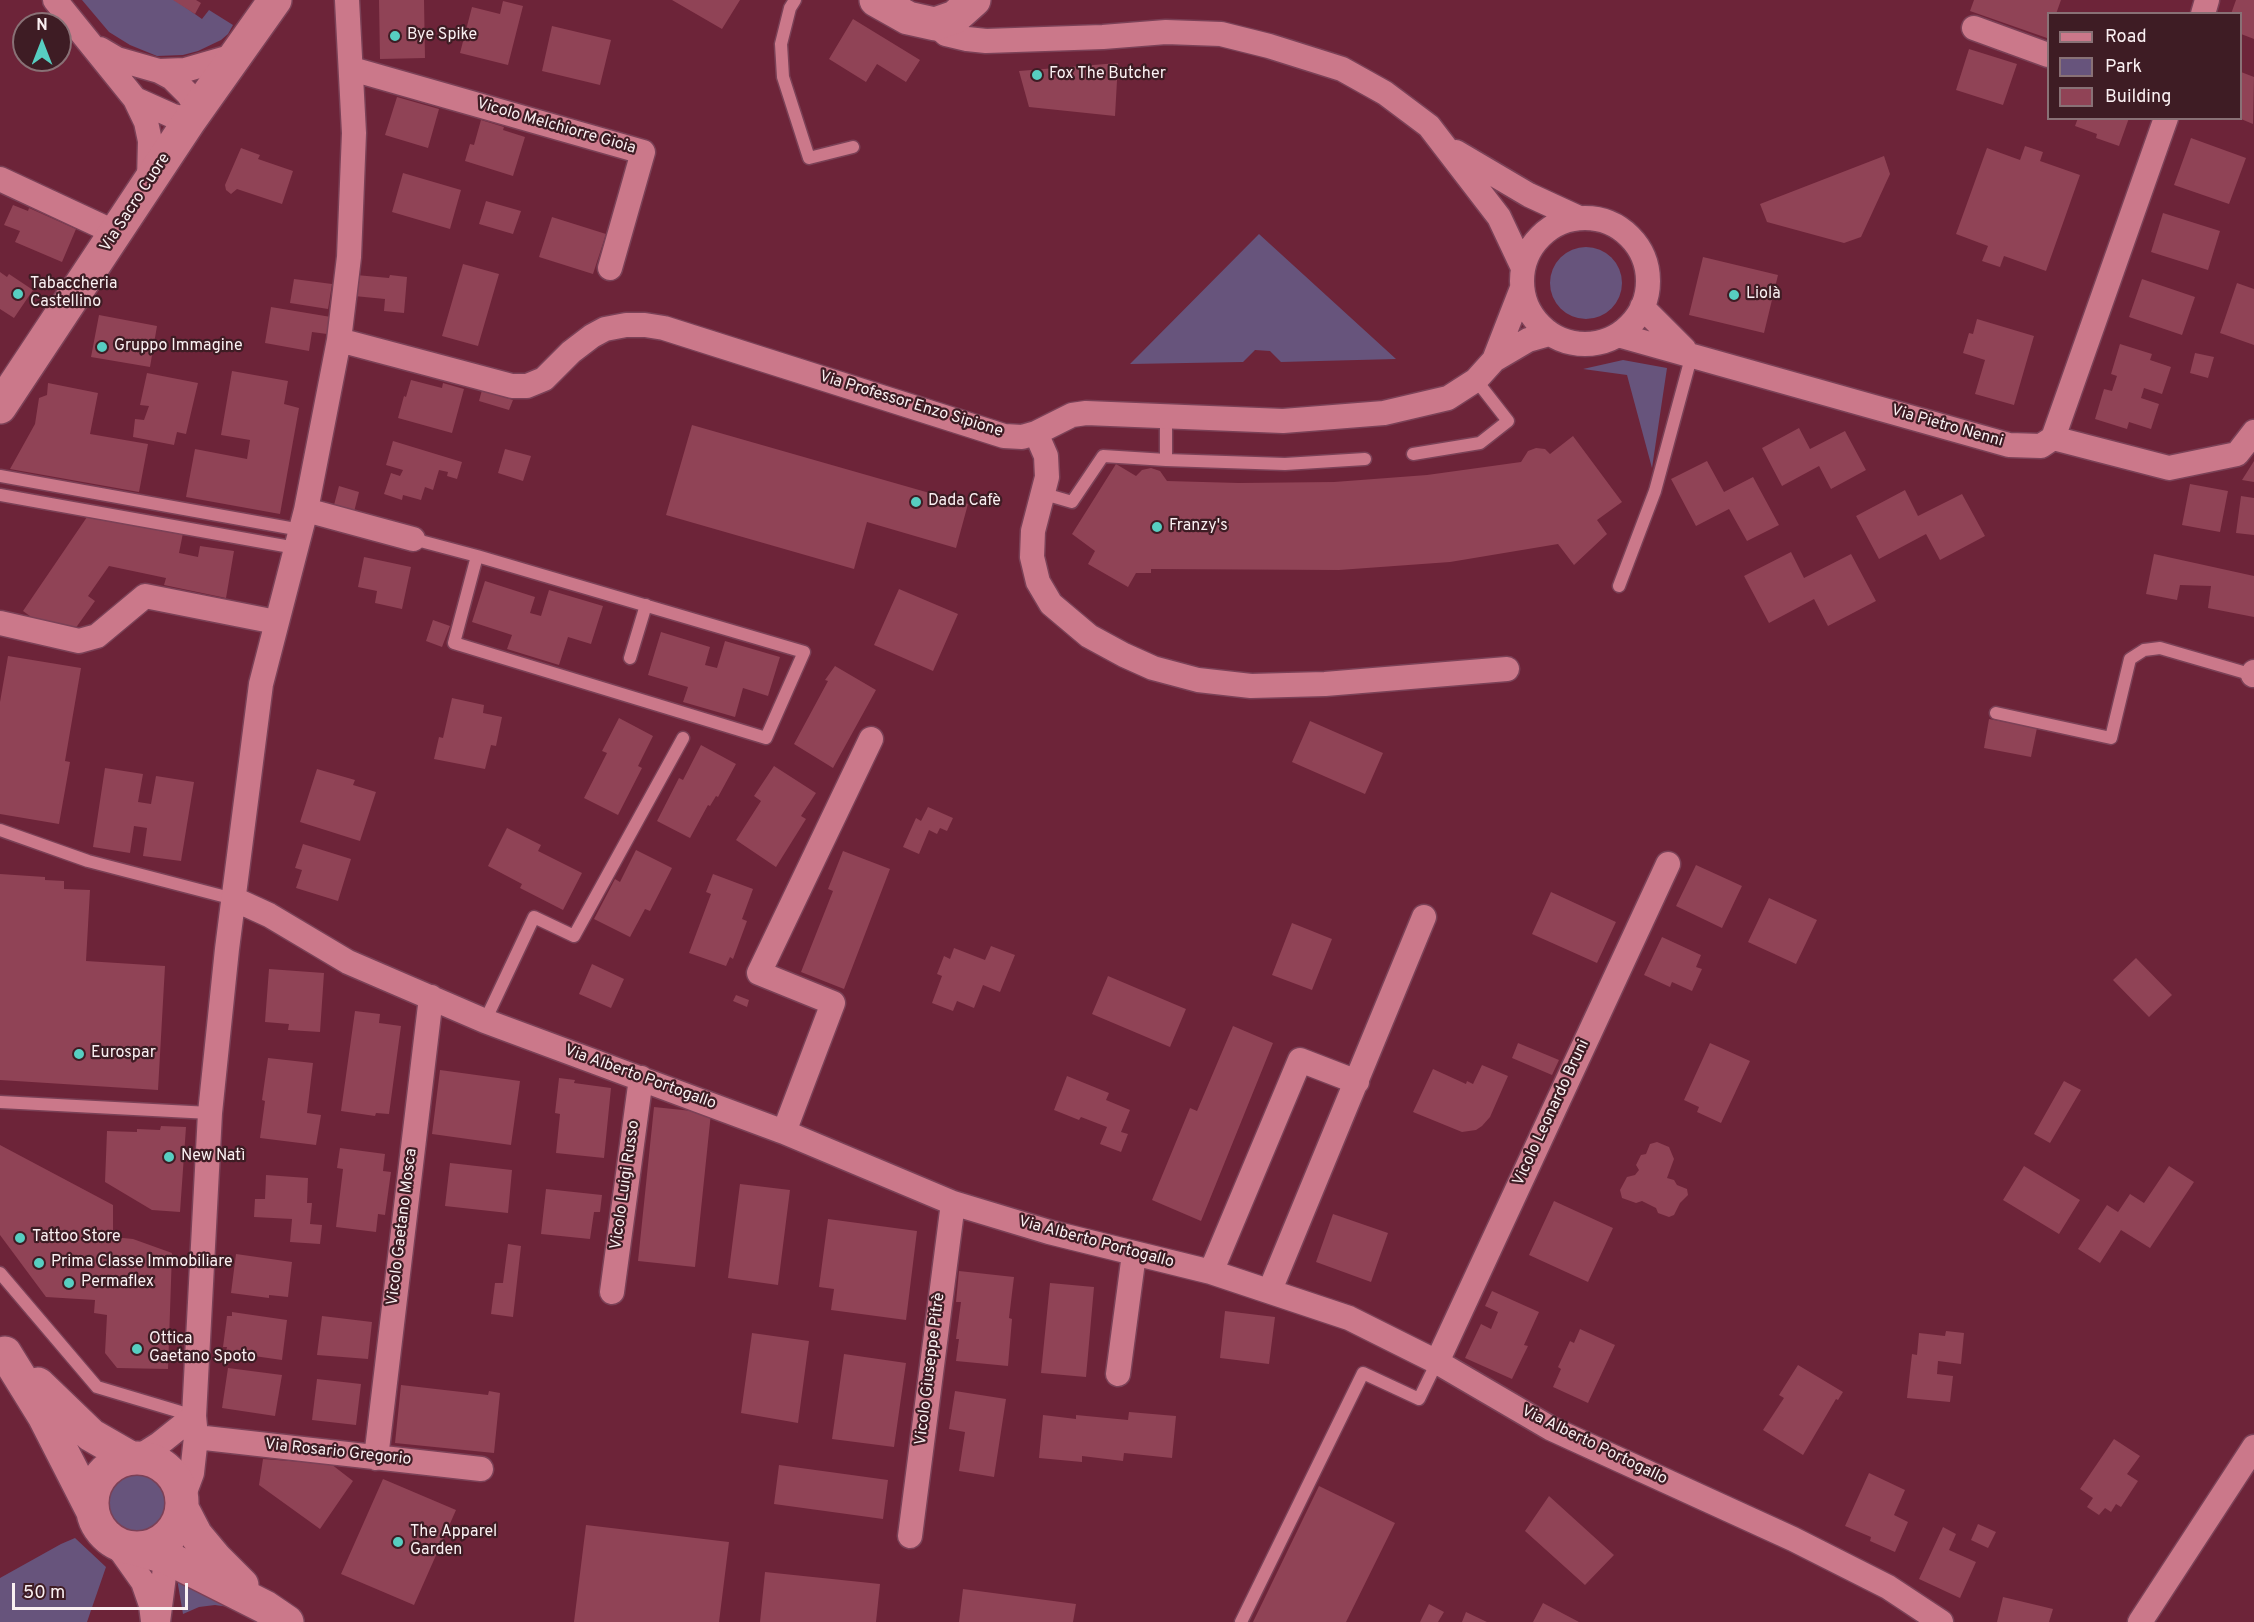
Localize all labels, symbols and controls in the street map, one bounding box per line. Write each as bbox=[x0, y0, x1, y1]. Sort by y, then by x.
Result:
north arrow bbox=[12, 12, 72, 72]
legend bbox=[2047, 12, 2242, 120]
text: N bbox=[36, 16, 48, 36]
place label: Bye Spike bbox=[407, 26, 477, 46]
text: Road bbox=[2105, 26, 2147, 49]
marker: Bye Spike bbox=[388, 29, 402, 43]
text: Park bbox=[2105, 56, 2142, 79]
place label: Fox The Butcher bbox=[1049, 65, 1166, 85]
marker: Fox The Butcher bbox=[1030, 68, 1044, 82]
text: Building bbox=[2105, 86, 2171, 109]
street label: Vicolo Melchiorre Gioia bbox=[474, 95, 638, 159]
street label: Via Sacro Cuore bbox=[97, 150, 175, 256]
place label: Tabaccheria Castellino bbox=[30, 275, 117, 313]
place label: Liolà bbox=[1746, 285, 1781, 305]
marker: Tabaccheria Castellino bbox=[11, 287, 25, 301]
marker: Liolà bbox=[1727, 288, 1741, 302]
place label: Gruppo Immagine bbox=[114, 337, 243, 357]
marker: Gruppo Immagine bbox=[95, 340, 109, 354]
street label: Via Professor Enzo Sipione bbox=[817, 368, 1005, 442]
street label: Via Pietro Nenni bbox=[1889, 402, 2005, 452]
place label: Dada Cafè bbox=[928, 492, 1001, 512]
marker: Dada Cafè bbox=[909, 495, 923, 509]
place label: Franzy's bbox=[1169, 517, 1228, 537]
marker: Franzy's bbox=[1150, 520, 1164, 534]
street label: Vicolo Leonardo Bruni bbox=[1510, 1037, 1594, 1189]
street label: Via Alberto Portogallo bbox=[561, 1042, 719, 1114]
place label: Eurospar bbox=[91, 1044, 156, 1064]
marker: Eurospar bbox=[72, 1047, 86, 1061]
street label: Vicolo Luigi Russo bbox=[607, 1119, 645, 1251]
place label: New Natì bbox=[181, 1147, 245, 1167]
street label: Vicolo Gaetano Mosca bbox=[384, 1147, 422, 1307]
marker: New Natì bbox=[162, 1150, 176, 1164]
street label: Via Alberto Portogallo bbox=[1016, 1213, 1176, 1273]
place label: Tattoo Store bbox=[32, 1228, 121, 1248]
marker: Tattoo Store bbox=[13, 1231, 27, 1245]
place label: Prima Classe Immobiliare bbox=[51, 1253, 233, 1273]
marker: Prima Classe Immobiliare bbox=[32, 1256, 46, 1270]
place label: Permaflex bbox=[81, 1273, 154, 1293]
marker: Permaflex bbox=[62, 1276, 76, 1290]
street label: Vicolo Giuseppe Pitrè bbox=[912, 1292, 950, 1446]
place label: Ottica Gaetano Spoto bbox=[149, 1330, 256, 1368]
marker: Ottica Gaetano Spoto bbox=[130, 1342, 144, 1356]
street label: Via Alberto Portogallo bbox=[1518, 1402, 1670, 1490]
street label: Via Rosario Gregorio bbox=[264, 1436, 412, 1470]
place label: The Apparel Garden bbox=[410, 1523, 497, 1561]
marker: The Apparel Garden bbox=[391, 1535, 405, 1549]
scale bar bbox=[15, 1571, 190, 1609]
text: 50 m bbox=[23, 1582, 65, 1605]

